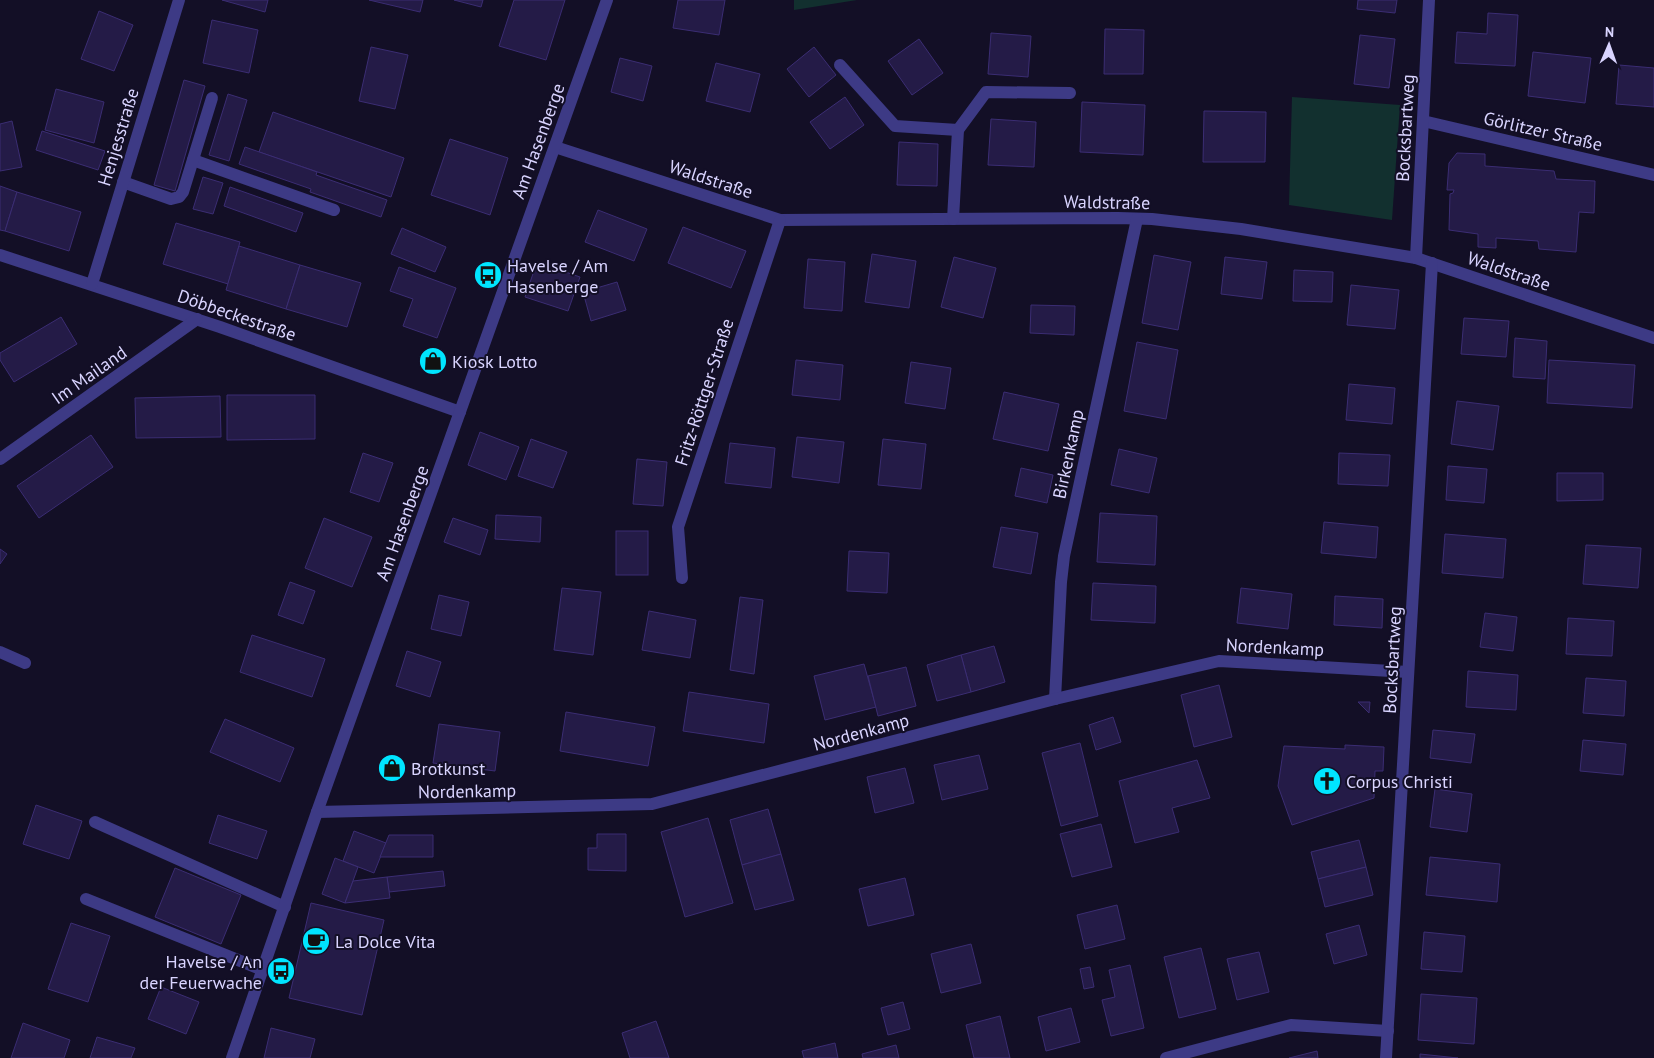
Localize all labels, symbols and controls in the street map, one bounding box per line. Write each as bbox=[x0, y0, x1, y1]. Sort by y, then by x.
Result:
north arrow bbox=[1584, 20, 1634, 70]
text: N bbox=[1605, 23, 1614, 41]
street label: Bocksbartweg bbox=[1391, 74, 1419, 182]
street label: Am Hasenberge bbox=[506, 80, 570, 202]
street label: Henjesstraße bbox=[92, 85, 144, 189]
street label: Görlitzer Straße bbox=[1481, 106, 1605, 156]
street label: Waldstraße bbox=[666, 155, 756, 203]
street label: Waldstraße bbox=[1064, 190, 1150, 214]
street label: Waldstraße bbox=[1464, 246, 1554, 296]
place label: Havelse / Am Hasenberge bbox=[507, 254, 608, 298]
bus stop icon: Havelse / Am Hasenberge bbox=[473, 260, 503, 290]
street label: Döbbeckestraße bbox=[175, 284, 299, 346]
street label: Fritz-Röttger-Straße bbox=[669, 315, 739, 469]
street label: Im Mailand bbox=[47, 341, 131, 409]
shop icon: Kiosk Lotto bbox=[418, 346, 448, 376]
place label: Kiosk Lotto bbox=[452, 350, 537, 373]
street label: Birkenkamp bbox=[1047, 407, 1089, 501]
street label: Am Hasenberge bbox=[370, 462, 434, 584]
street label: Bocksbartweg bbox=[1378, 606, 1406, 714]
street label: Nordenkamp bbox=[1225, 633, 1325, 661]
street label: Nordenkamp bbox=[810, 708, 912, 756]
shop icon: Brotkunst bbox=[377, 753, 407, 783]
place label: Brotkunst bbox=[411, 757, 485, 780]
church icon: Corpus Christi bbox=[1312, 766, 1342, 796]
place label: Corpus Christi bbox=[1346, 770, 1453, 793]
street label: Nordenkamp bbox=[418, 779, 516, 803]
cafe icon: La Dolce Vita bbox=[301, 926, 331, 956]
place label: La Dolce Vita bbox=[335, 930, 436, 953]
place label: Havelse / An der Feuerwache bbox=[140, 950, 262, 994]
bus stop icon: Havelse / An der Feuerwache bbox=[266, 956, 296, 986]

